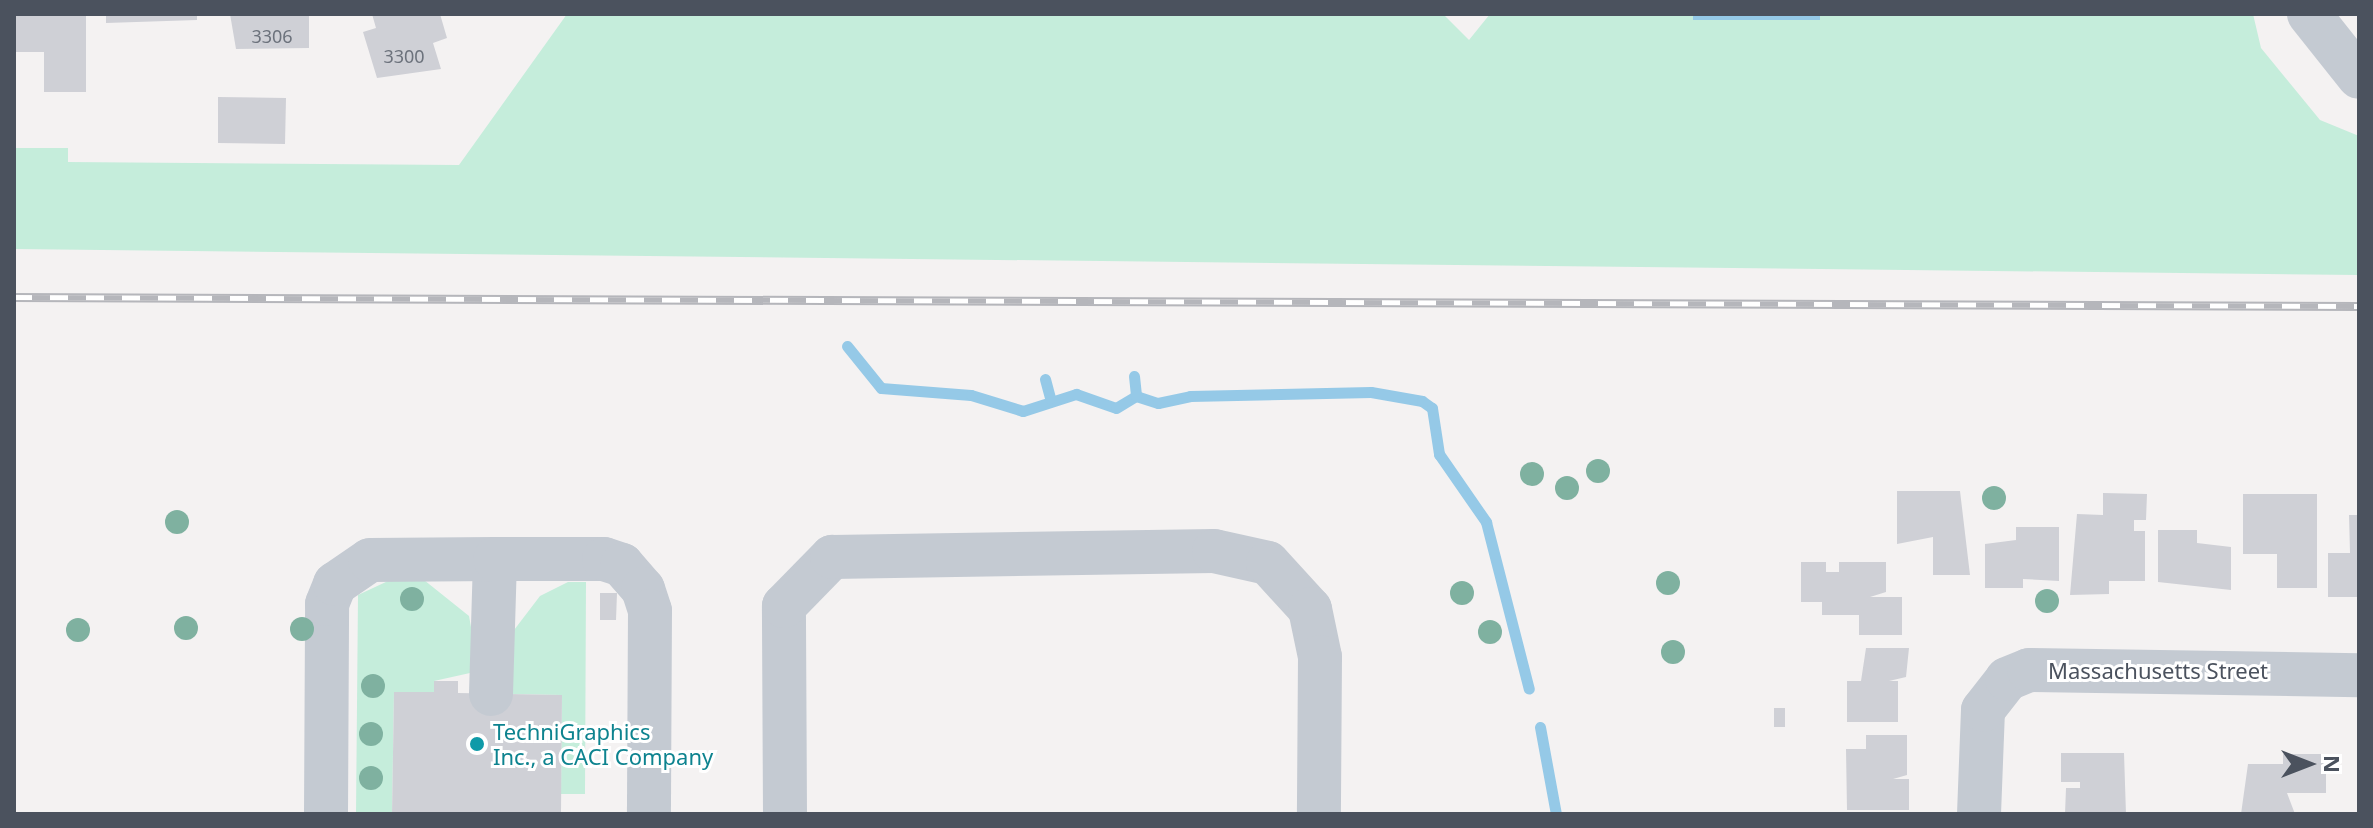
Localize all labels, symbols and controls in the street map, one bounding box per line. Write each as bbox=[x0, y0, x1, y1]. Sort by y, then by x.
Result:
house number: 3306 bbox=[251, 25, 293, 47]
house number: 3300 bbox=[383, 45, 425, 67]
street label: Massachusetts Street bbox=[2048, 658, 2268, 684]
place label: TechniGraphics Inc., a CACI Company bbox=[493, 718, 713, 770]
north arrow bbox=[2269, 724, 2349, 804]
marker: TechniGraphics Inc., a CACI Company bbox=[468, 735, 486, 753]
text: N bbox=[2318, 755, 2348, 773]

